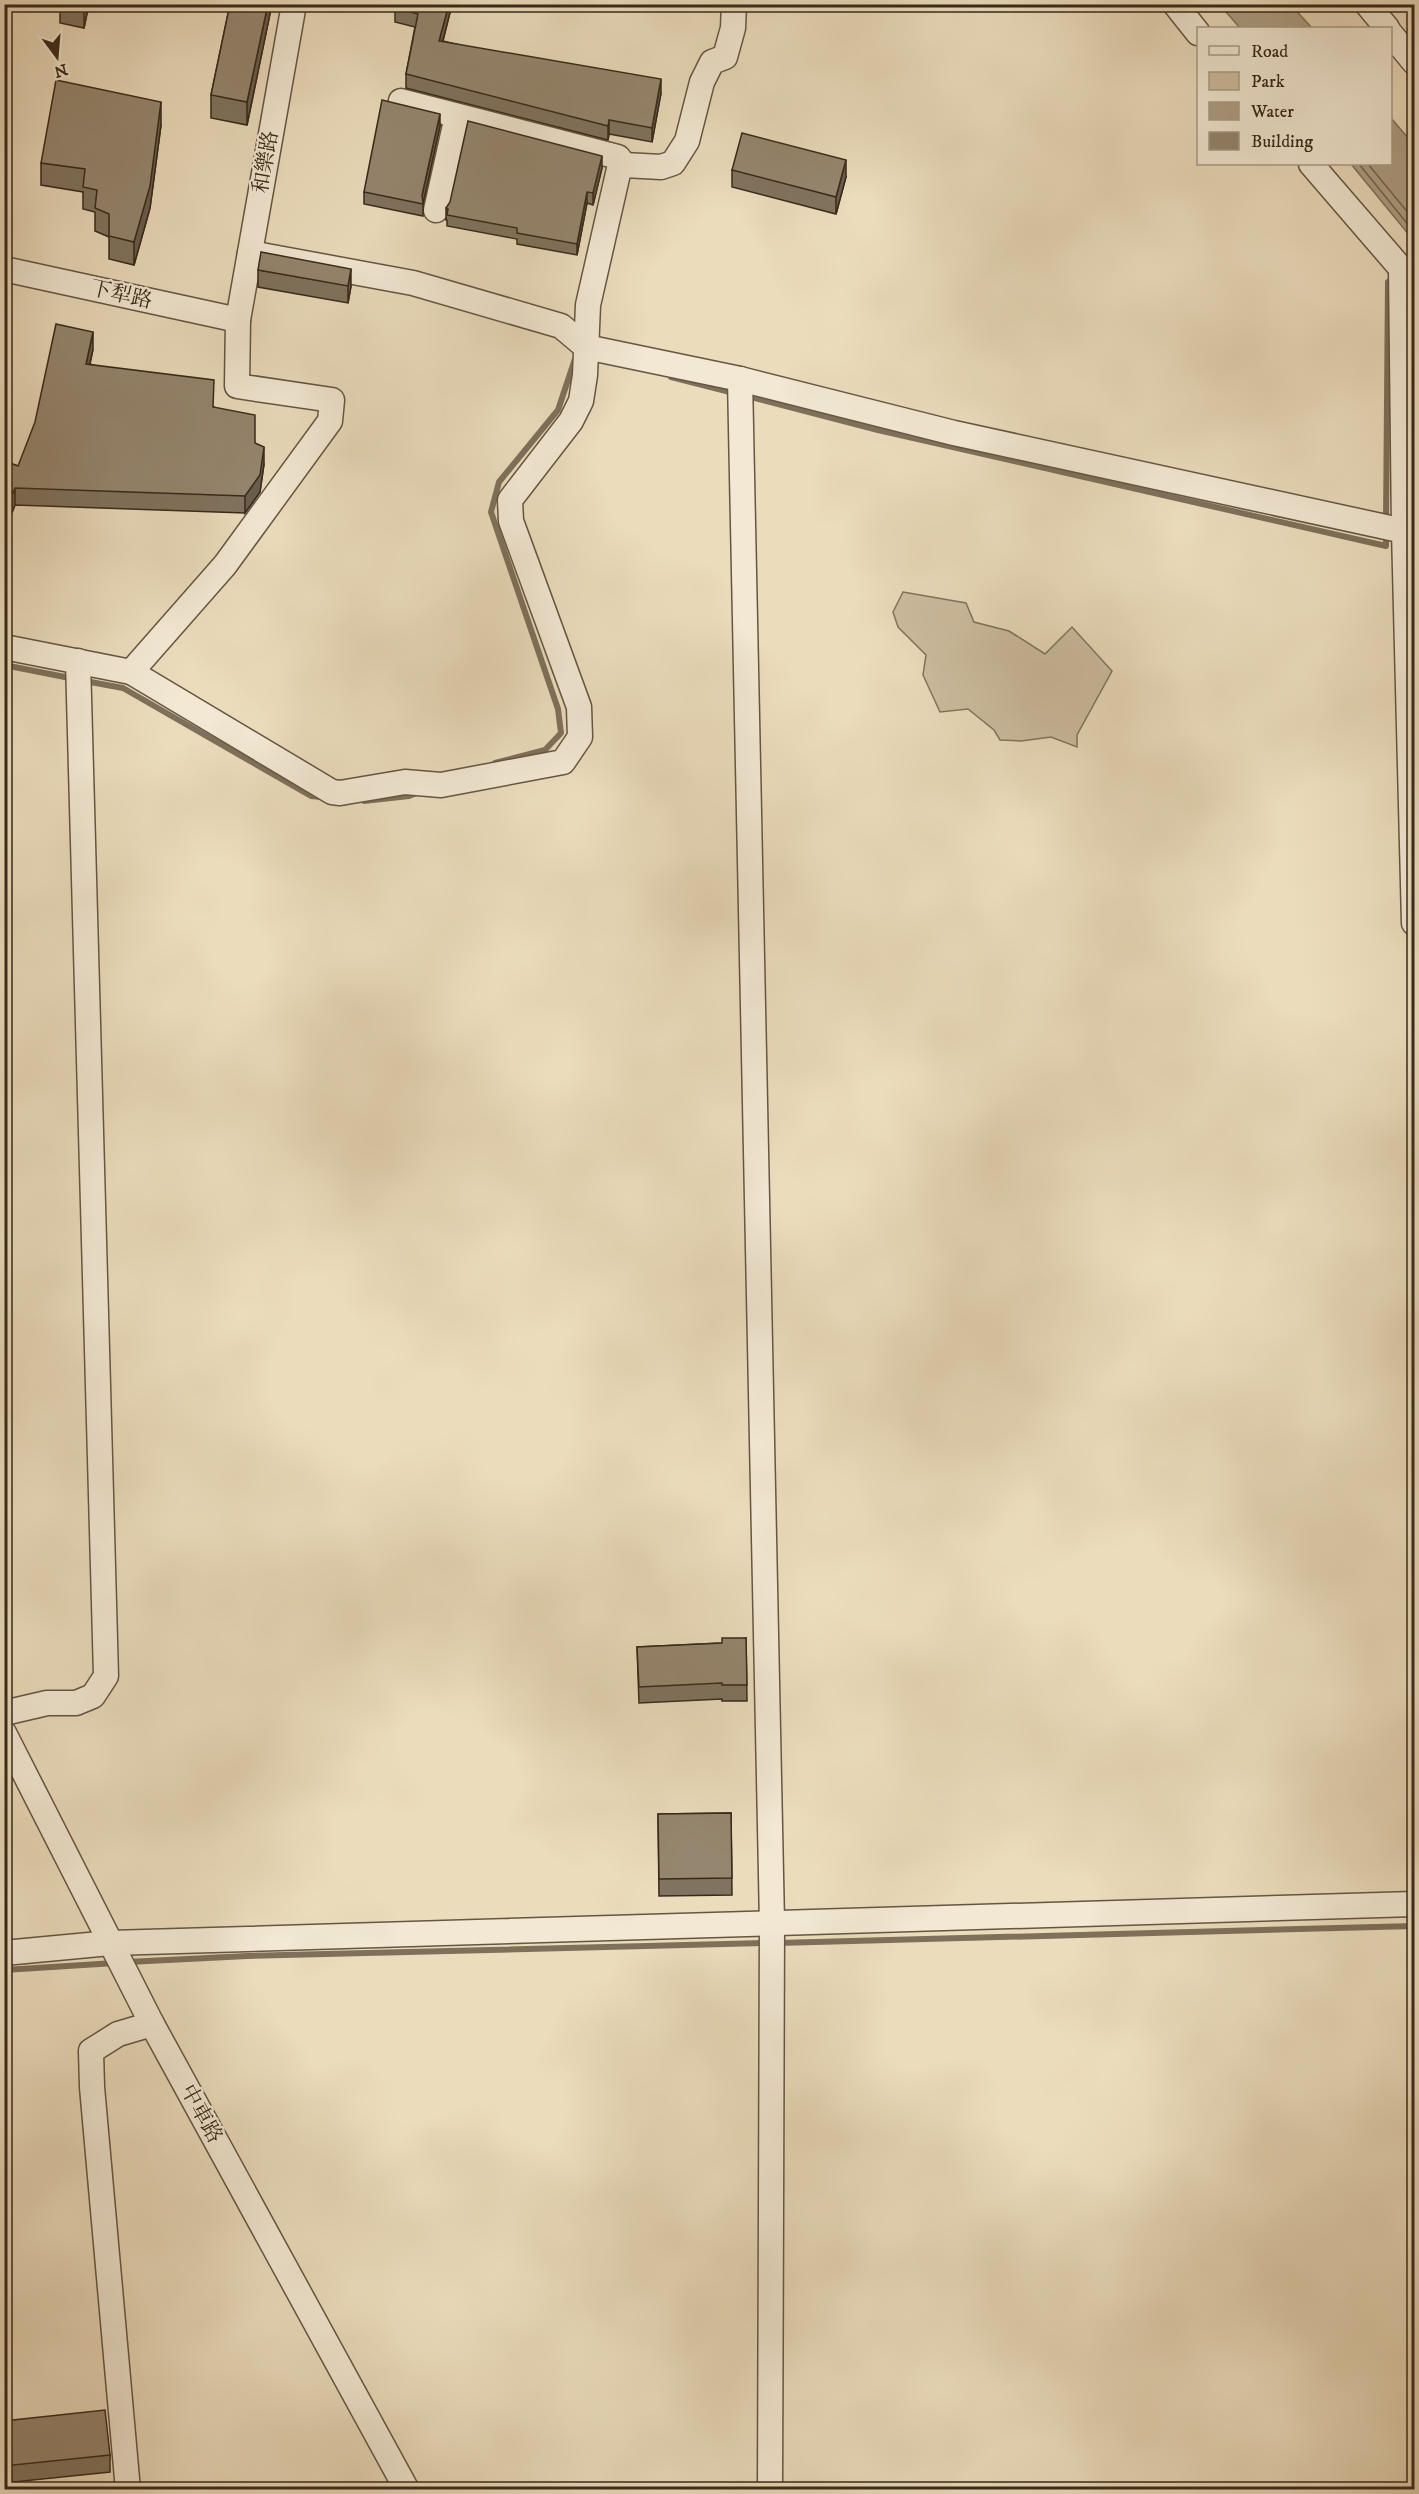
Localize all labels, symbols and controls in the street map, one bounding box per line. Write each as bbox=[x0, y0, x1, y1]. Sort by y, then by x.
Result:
north arrow bbox=[27, 27, 87, 87]
legend bbox=[1197, 27, 1392, 165]
text: Road bbox=[1251, 41, 1288, 63]
text: N bbox=[52, 59, 70, 82]
text: Park bbox=[1251, 71, 1285, 93]
text: Water bbox=[1250, 101, 1294, 123]
street label: 和樂路 bbox=[248, 129, 284, 195]
text: Building bbox=[1251, 131, 1313, 153]
street label: 下犁路 bbox=[87, 275, 155, 315]
street label: 中車路 bbox=[174, 2080, 228, 2148]

